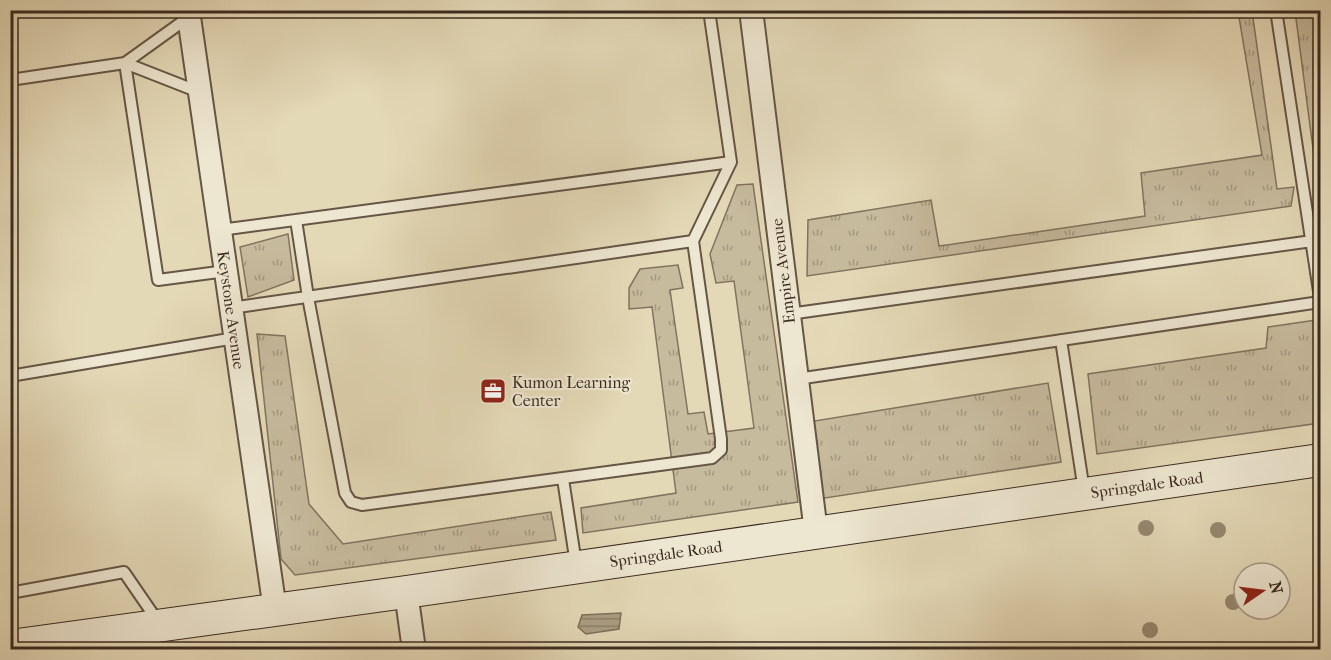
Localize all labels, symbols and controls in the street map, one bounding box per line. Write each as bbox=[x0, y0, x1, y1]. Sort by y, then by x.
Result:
street label: Empire Avenue bbox=[767, 217, 799, 325]
street label: Keystone Avenue bbox=[213, 250, 249, 370]
place label: Kumon Learning Center bbox=[512, 373, 630, 410]
office icon: Kumon Learning Center bbox=[478, 376, 508, 406]
street label: Springdale Road bbox=[1089, 468, 1205, 502]
street label: Springdale Road bbox=[608, 537, 724, 571]
north arrow bbox=[1232, 561, 1292, 621]
text: N bbox=[1265, 579, 1287, 597]

